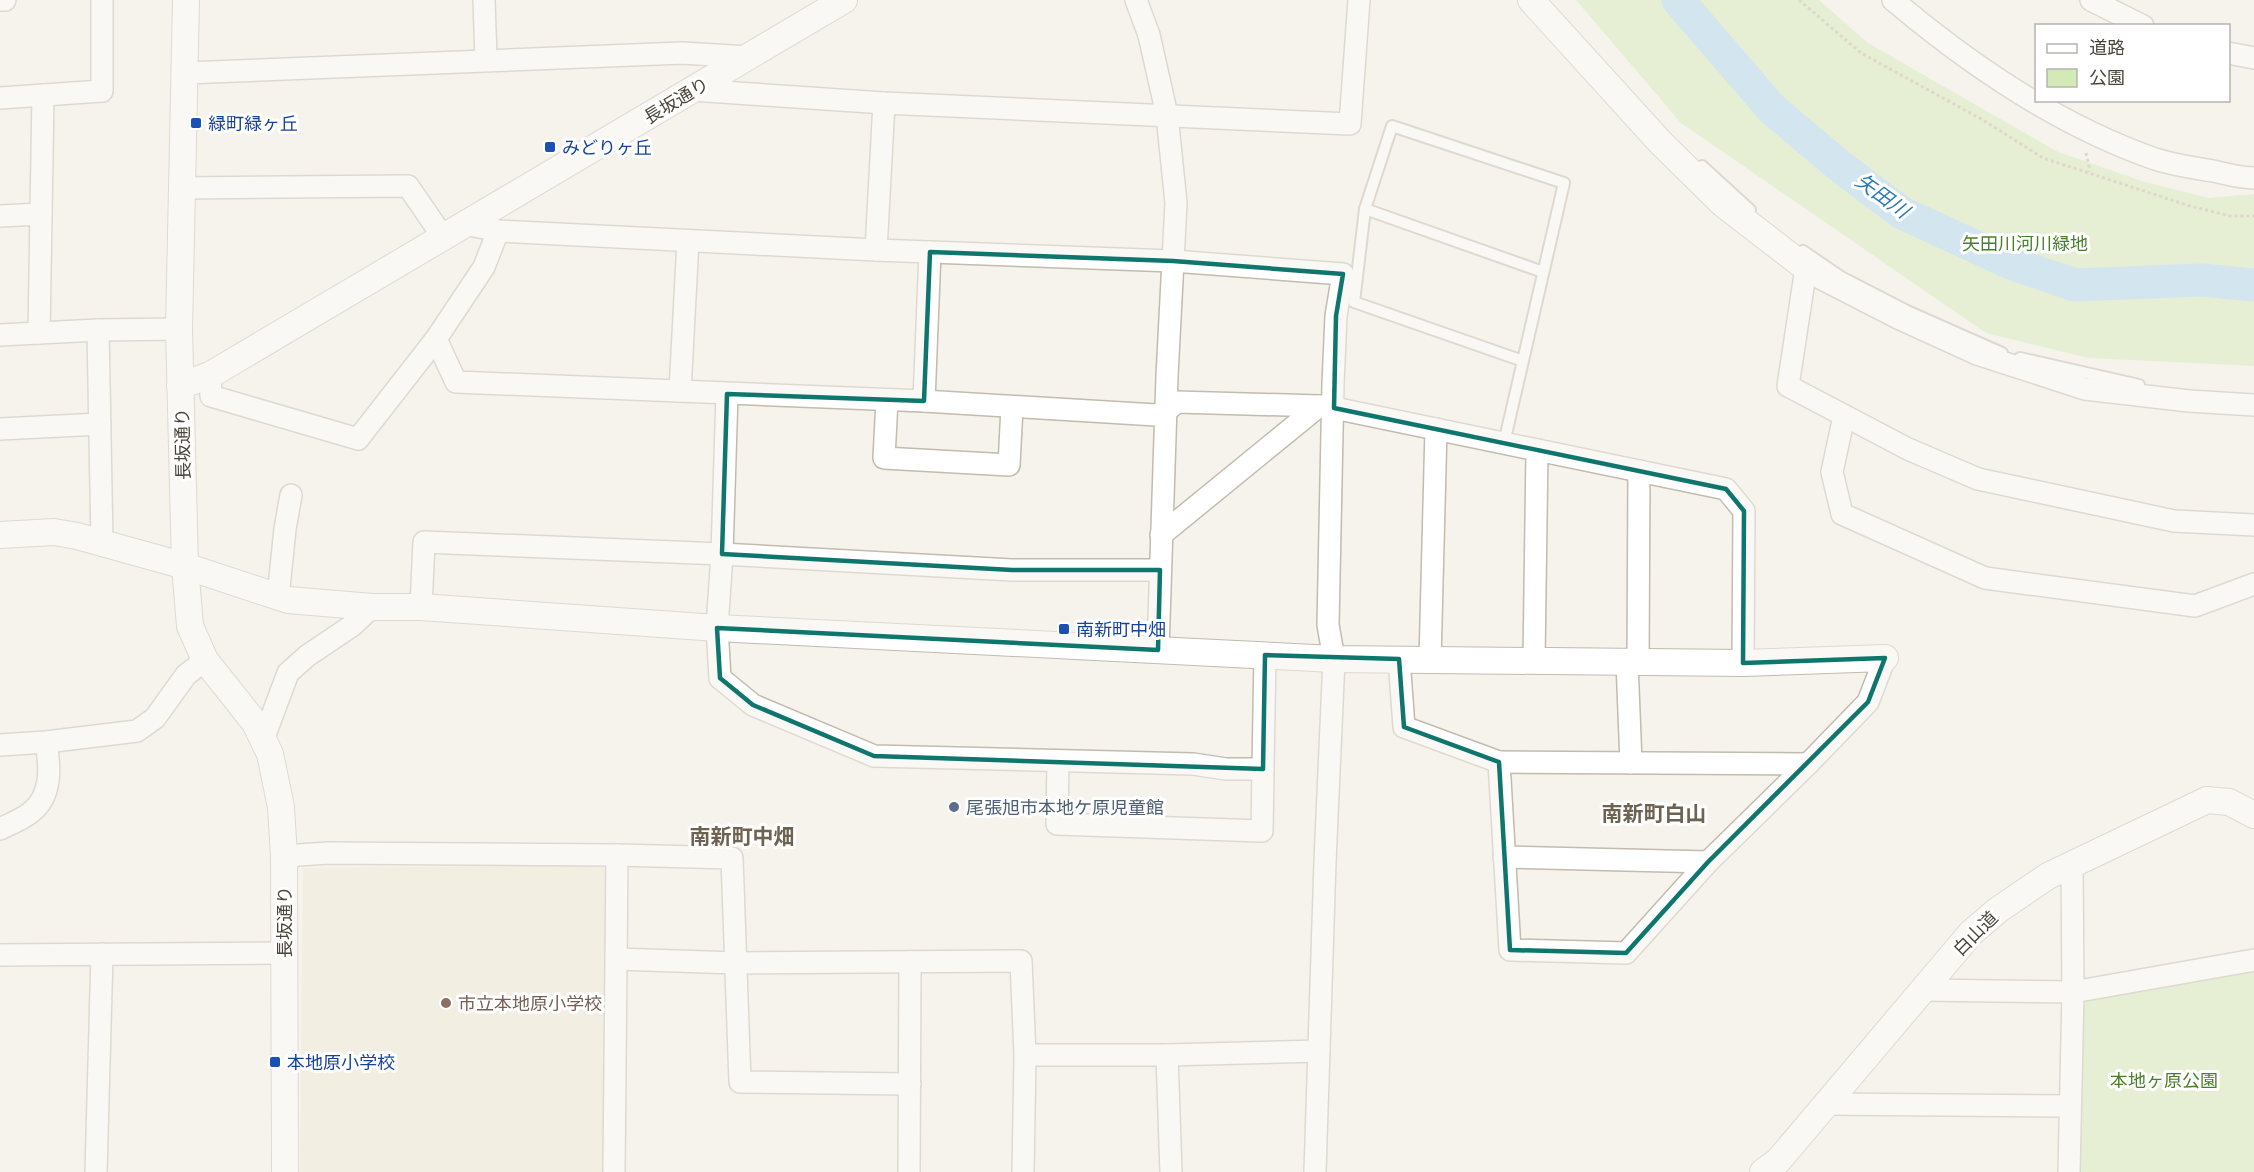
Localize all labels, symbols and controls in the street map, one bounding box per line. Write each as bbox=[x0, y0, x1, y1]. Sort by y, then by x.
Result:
legend bbox=[2035, 24, 2230, 102]
text: 道路 bbox=[2089, 36, 2125, 58]
text: 公園 bbox=[2089, 66, 2125, 88]
street label: 長坂通り bbox=[639, 72, 713, 128]
place label: 緑町緑ヶ丘 bbox=[208, 112, 298, 134]
marker: 緑町緑ヶ丘 bbox=[189, 116, 203, 130]
place label: みどりヶ丘 bbox=[562, 136, 652, 158]
marker: みどりヶ丘 bbox=[543, 140, 557, 154]
water label: 矢田川 bbox=[1852, 168, 1916, 224]
park label: 矢田川河川緑地 bbox=[1962, 232, 2088, 254]
street label: 長坂通り bbox=[170, 408, 194, 480]
place label: 南新町中畑 bbox=[1076, 618, 1166, 640]
marker: 南新町中畑 bbox=[1057, 622, 1071, 636]
place label: 尾張旭市本地ケ原児童館 bbox=[966, 796, 1164, 818]
marker: 尾張旭市本地ケ原児童館 bbox=[947, 800, 961, 814]
district label: 南新町白山 bbox=[1602, 800, 1707, 826]
district label: 南新町中畑 bbox=[690, 823, 795, 849]
street label: 長坂通り bbox=[273, 886, 295, 958]
street label: 白山道 bbox=[1948, 906, 2002, 960]
place label: 市立本地原小学校 bbox=[458, 992, 602, 1014]
marker: 市立本地原小学校 bbox=[439, 996, 453, 1010]
place label: 本地原小学校 bbox=[287, 1051, 395, 1073]
marker: 本地原小学校 bbox=[268, 1055, 282, 1069]
park label: 本地ヶ原公園 bbox=[2110, 1069, 2218, 1091]

